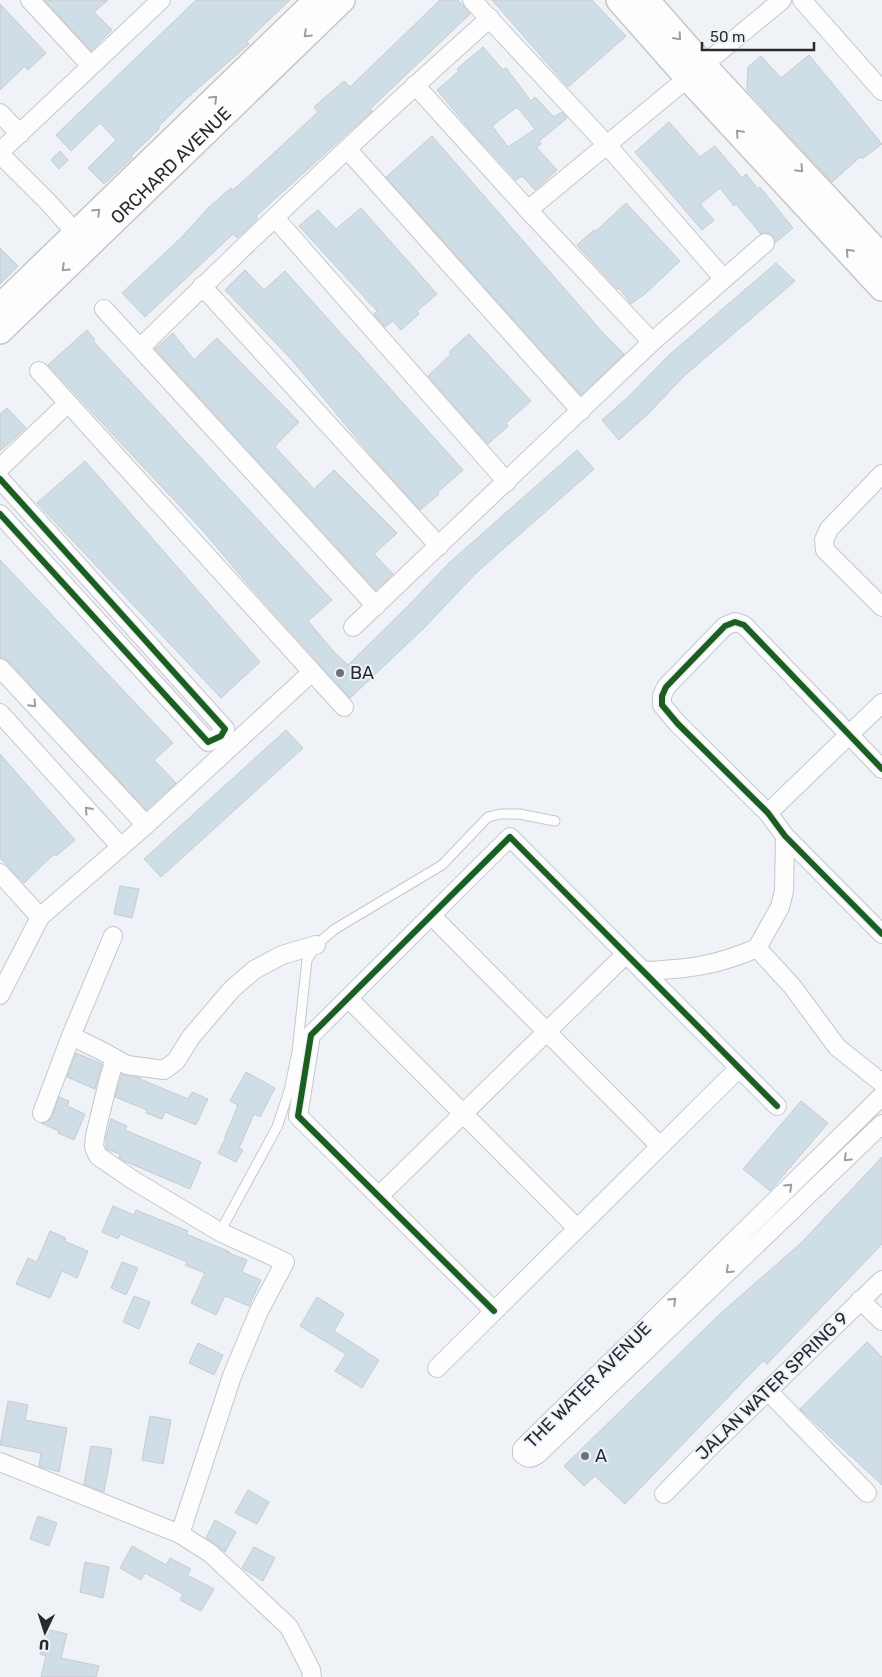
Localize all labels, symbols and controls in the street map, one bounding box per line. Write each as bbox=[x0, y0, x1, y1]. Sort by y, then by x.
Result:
scale bar bbox=[702, 20, 814, 52]
one-way arrow bbox=[304, 28, 313, 37]
text: 50 m bbox=[710, 28, 745, 46]
one-way arrow bbox=[672, 31, 681, 40]
one-way arrow bbox=[209, 96, 218, 105]
street label: ORCHARD AVENUE bbox=[106, 102, 236, 229]
one-way arrow bbox=[736, 130, 745, 139]
one-way arrow bbox=[794, 163, 803, 172]
one-way arrow bbox=[92, 209, 101, 218]
one-way arrow bbox=[846, 249, 855, 258]
one-way arrow bbox=[61, 262, 70, 271]
place label: BA bbox=[350, 662, 374, 684]
marker: BA bbox=[334, 667, 346, 679]
one-way arrow bbox=[27, 698, 36, 707]
one-way arrow bbox=[85, 807, 94, 816]
one-way arrow bbox=[843, 1152, 852, 1161]
one-way arrow bbox=[784, 1184, 793, 1193]
one-way arrow bbox=[726, 1264, 735, 1273]
one-way arrow bbox=[667, 1297, 676, 1306]
street label: JALAN WATER SPRING 9 bbox=[691, 1307, 853, 1465]
street label: THE WATER AVENUE bbox=[520, 1317, 656, 1453]
place label: A bbox=[595, 1445, 607, 1467]
marker: A bbox=[579, 1450, 591, 1462]
north arrow bbox=[20, 1607, 70, 1657]
text: U bbox=[38, 1636, 50, 1653]

